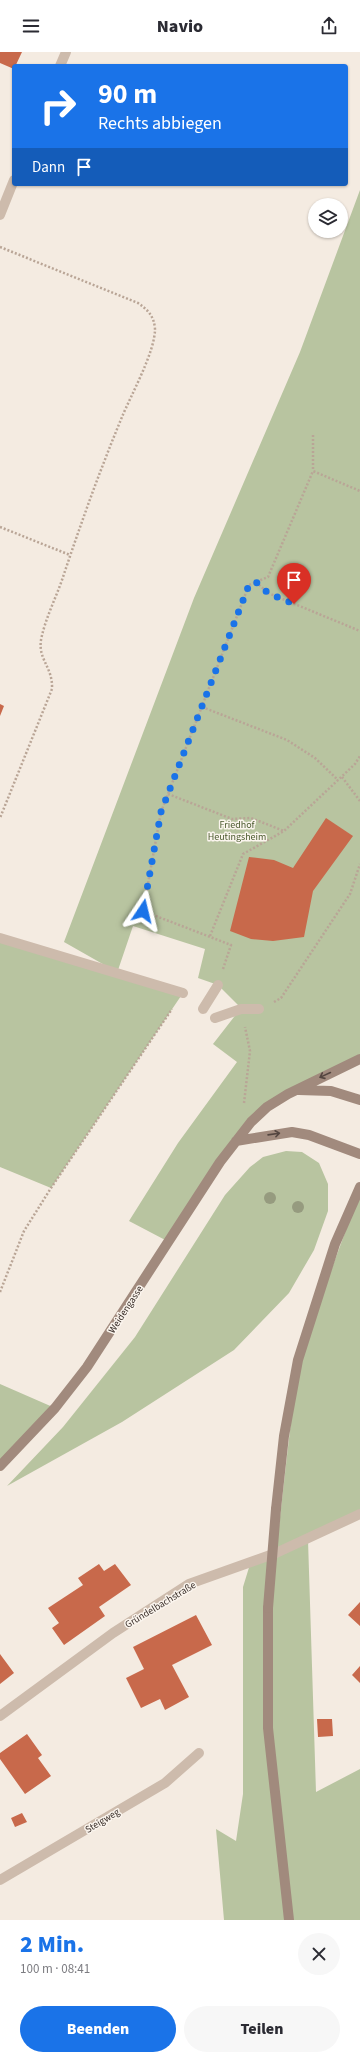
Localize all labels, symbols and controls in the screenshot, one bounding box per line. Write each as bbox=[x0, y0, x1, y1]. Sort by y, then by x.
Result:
text: Navio bbox=[157, 14, 203, 39]
icon: menu bbox=[20, 15, 42, 37]
icon: share bbox=[318, 15, 340, 37]
text: 90 m bbox=[98, 74, 157, 114]
icon: right bbox=[32, 80, 84, 132]
text: Rechts abbiegen bbox=[98, 111, 222, 136]
icon: arrive bbox=[73, 156, 95, 178]
text: Dann bbox=[32, 157, 65, 178]
map controls bbox=[308, 198, 348, 238]
button: layers bbox=[308, 198, 348, 238]
pin bbox=[277, 563, 311, 604]
icon: arrive bbox=[283, 569, 305, 591]
park label: Friedhof Heutingsheim bbox=[208, 818, 266, 844]
position arrow bbox=[122, 890, 164, 932]
one-way arrow bbox=[319, 1072, 331, 1079]
one-way arrow bbox=[267, 1130, 280, 1138]
street label: Weidengasse bbox=[105, 1283, 147, 1336]
street label: Gründelbachstraße bbox=[122, 1578, 199, 1632]
street label: Steigweg bbox=[83, 1805, 122, 1837]
text: 2 Min. bbox=[20, 1927, 84, 1962]
button: close bbox=[298, 1933, 340, 1975]
text: 100 m · 08:41 bbox=[20, 1960, 90, 1978]
button: Beenden bbox=[20, 2006, 176, 2052]
button: Teilen bbox=[184, 2006, 340, 2052]

